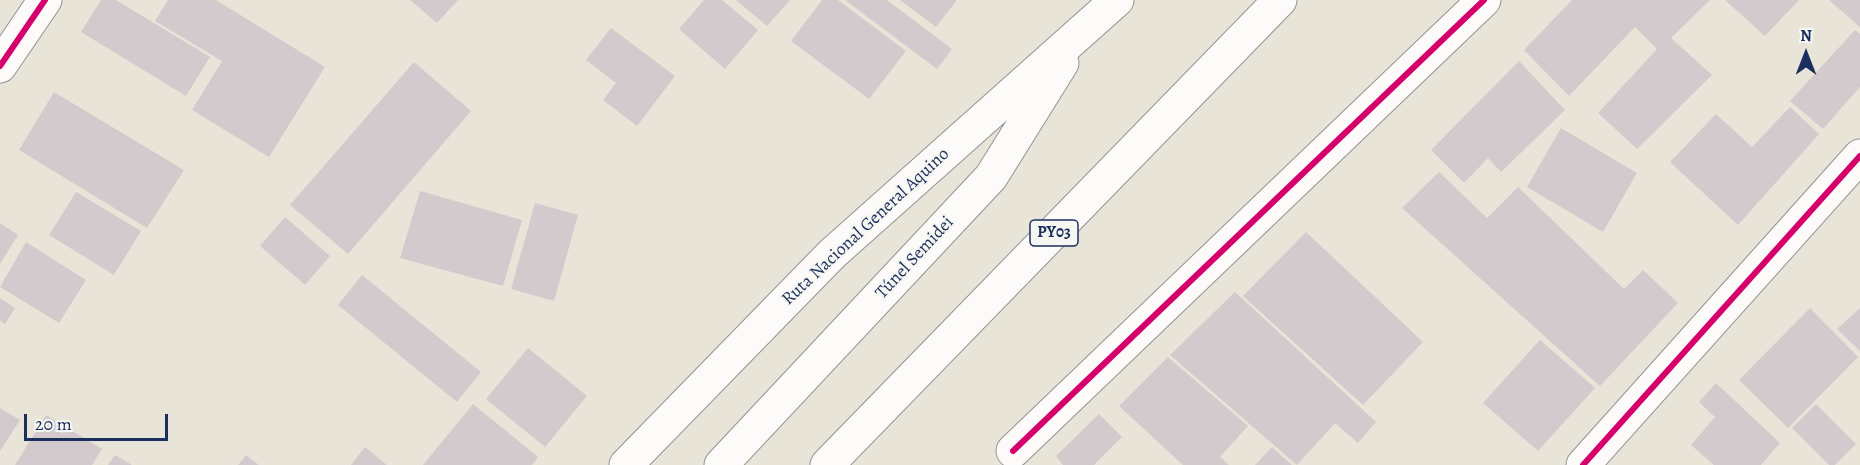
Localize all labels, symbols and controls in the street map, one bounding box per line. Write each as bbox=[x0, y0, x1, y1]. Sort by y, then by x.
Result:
north arrow bbox=[1776, 24, 1836, 84]
text: N bbox=[1800, 25, 1812, 47]
street label: Ruta Nacional General Aquino bbox=[778, 144, 954, 310]
street label: Túnel Semidei bbox=[871, 212, 959, 304]
road number: PY03 bbox=[1030, 220, 1078, 246]
scale bar bbox=[27, 402, 171, 440]
text: 20 m bbox=[35, 412, 72, 436]

